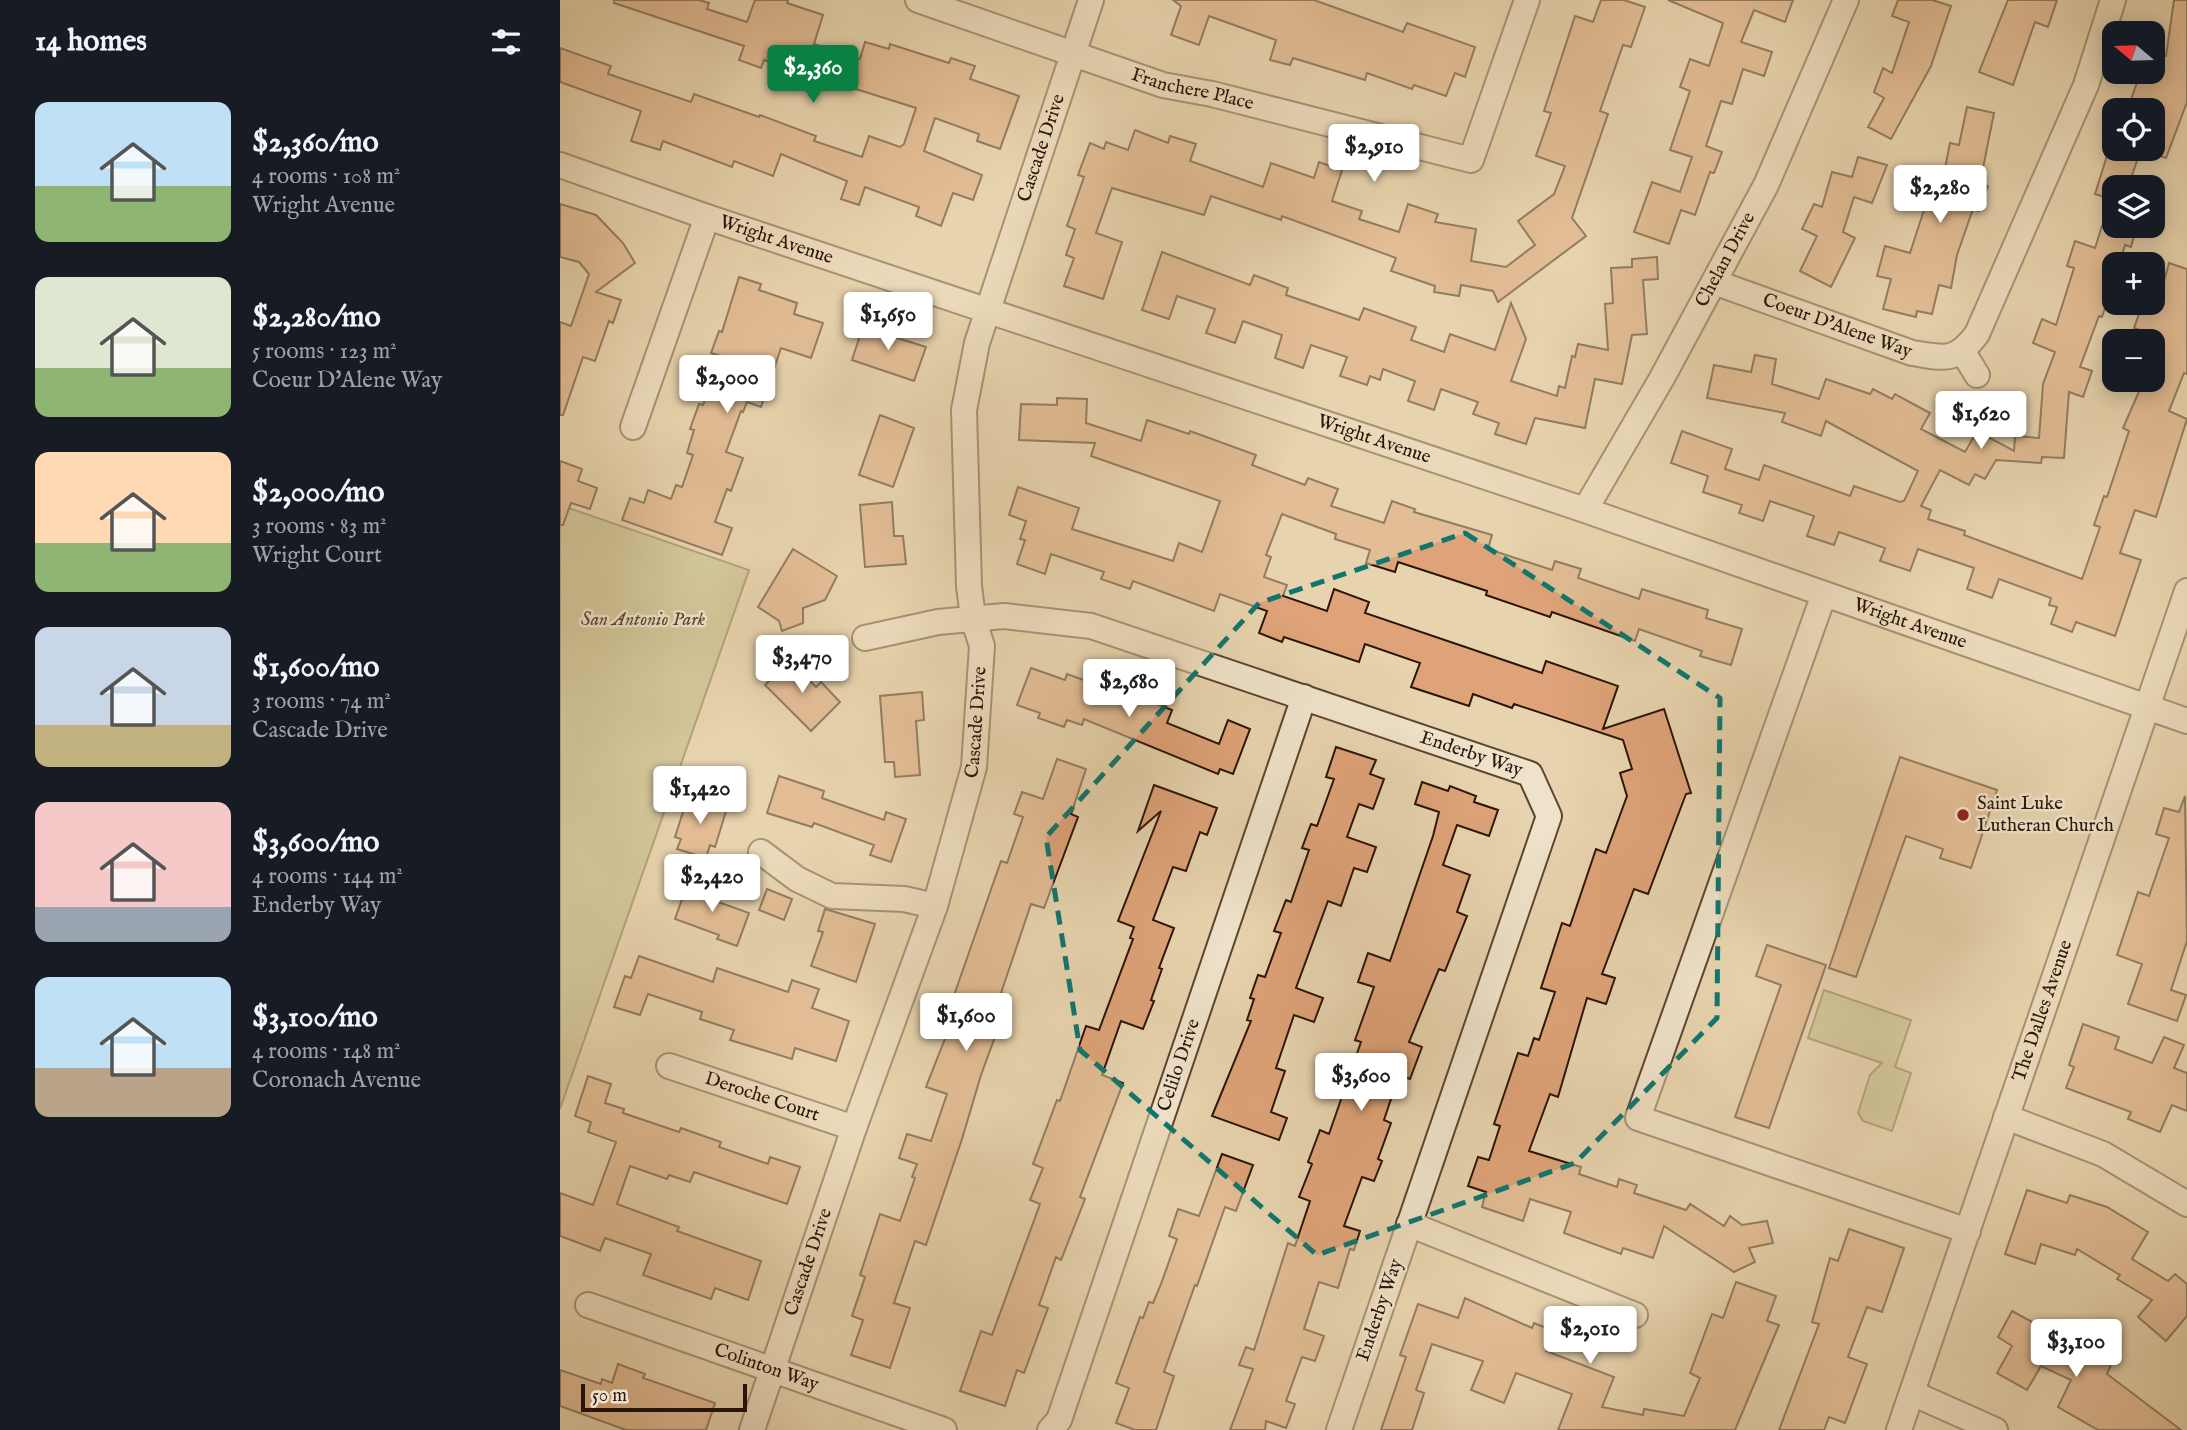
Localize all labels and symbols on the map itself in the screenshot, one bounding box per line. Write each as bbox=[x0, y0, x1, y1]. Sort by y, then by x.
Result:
north arrow bbox=[2102, 21, 2165, 84]
pin: $2,360 bbox=[756, 46, 870, 105]
street label: Franchere Place bbox=[1128, 63, 1256, 116]
street label: Cascade Drive bbox=[1013, 91, 1071, 205]
pin: $2,910 bbox=[1317, 124, 1431, 184]
pin: $2,280 bbox=[1883, 166, 1997, 225]
street label: Chelan Drive bbox=[1690, 208, 1761, 312]
street label: Wright Avenue bbox=[716, 210, 836, 270]
street label: Coeur D'Alene Way bbox=[1759, 288, 1916, 364]
pin: $1,650 bbox=[831, 292, 945, 352]
pin: $2,000 bbox=[670, 356, 784, 415]
pin: $1,620 bbox=[1924, 392, 2038, 451]
street label: Wright Avenue bbox=[1314, 409, 1434, 470]
street label: Wright Avenue bbox=[1850, 593, 1970, 655]
park label: San Antonio Park bbox=[581, 608, 706, 632]
pin: $3,470 bbox=[745, 636, 859, 695]
pin: $2,680 bbox=[1072, 660, 1186, 719]
street label: Cascade Drive bbox=[959, 665, 993, 781]
street label: Enderby Way bbox=[1417, 726, 1527, 783]
pin: $1,420 bbox=[643, 766, 757, 826]
place label: Saint Luke Lutheran Church bbox=[1977, 792, 2114, 838]
marker: Saint Luke Lutheran Church bbox=[1955, 807, 1971, 823]
pin: $2,420 bbox=[655, 855, 769, 914]
street label: The Dalles Avenue bbox=[2007, 937, 2078, 1085]
pin: $1,600 bbox=[909, 993, 1023, 1053]
street label: Celilo Drive bbox=[1152, 1015, 1206, 1115]
pin: $3,600 bbox=[1304, 1054, 1418, 1113]
street label: Deroche Court bbox=[701, 1067, 823, 1128]
street label: Cascade Drive bbox=[779, 1205, 838, 1319]
street label: Enderby Way bbox=[1351, 1255, 1409, 1364]
pin: $2,010 bbox=[1533, 1306, 1647, 1366]
pin: $3,100 bbox=[2019, 1320, 2133, 1379]
street label: Colinton Way bbox=[711, 1338, 823, 1397]
scale bar bbox=[581, 1381, 747, 1413]

